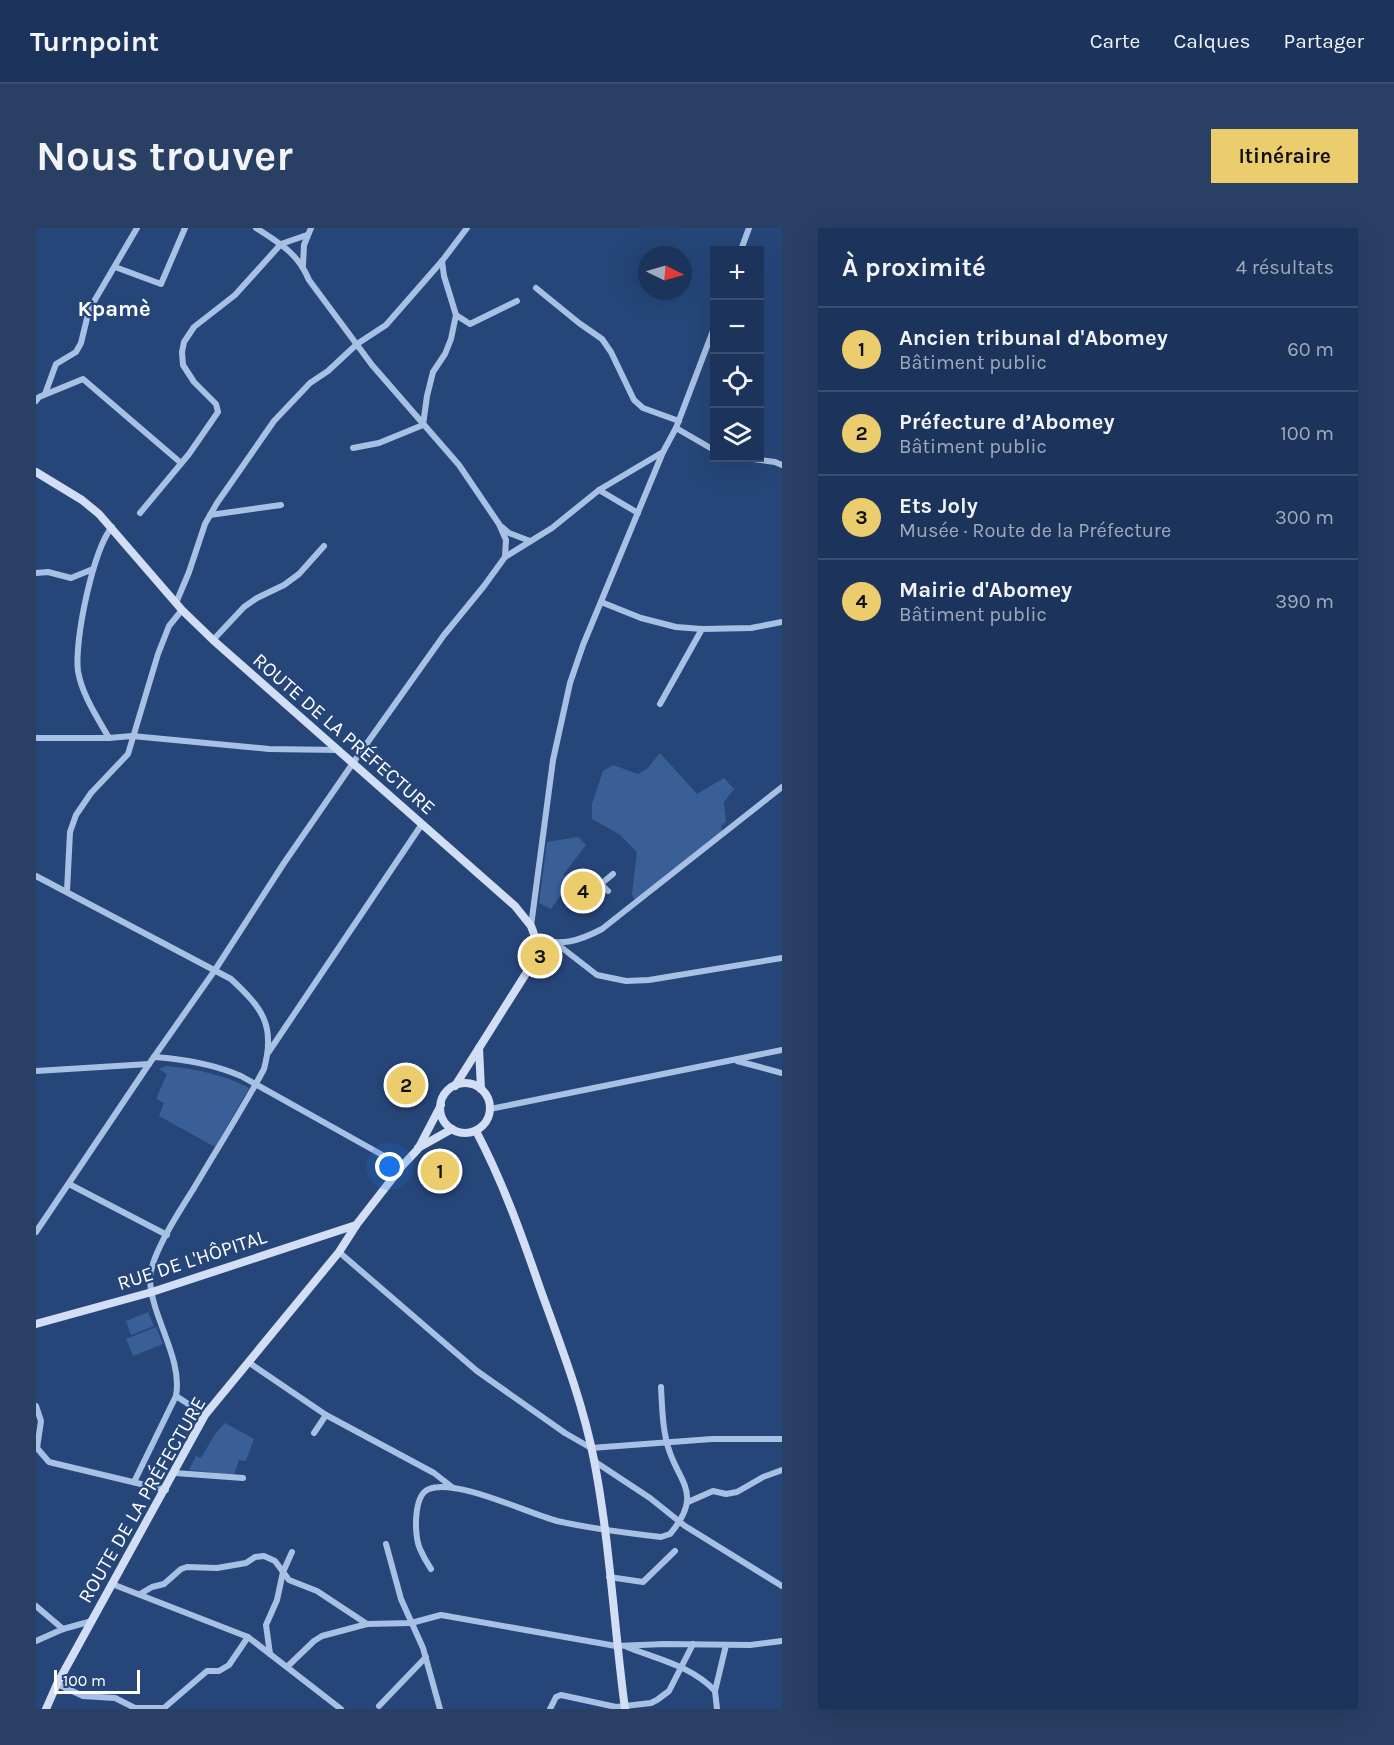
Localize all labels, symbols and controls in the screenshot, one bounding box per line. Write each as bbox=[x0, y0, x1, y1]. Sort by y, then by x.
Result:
text: Turnpoint bbox=[30, 25, 159, 58]
text: Carte bbox=[1090, 29, 1140, 53]
text: Calques bbox=[1173, 29, 1251, 53]
text: Partager bbox=[1284, 29, 1364, 53]
button: Itinéraire bbox=[1211, 129, 1358, 183]
text: Nous trouver bbox=[36, 131, 293, 181]
north arrow bbox=[638, 246, 692, 300]
map controls bbox=[710, 246, 764, 462]
button: + bbox=[710, 246, 764, 300]
text: À proximité bbox=[842, 252, 986, 283]
text: 4 résultats bbox=[1236, 256, 1334, 279]
district label: Kpamè bbox=[77, 296, 151, 322]
button: − bbox=[710, 300, 764, 354]
text: Ancien tribunal d'Abomey bbox=[899, 325, 1168, 351]
text: 1 bbox=[858, 338, 865, 361]
text: 60 m bbox=[1287, 338, 1334, 361]
text: Bâtiment public bbox=[899, 351, 1047, 374]
button: locate bbox=[710, 354, 764, 408]
button: layers bbox=[710, 408, 764, 462]
text: Préfecture d’Abomey bbox=[899, 409, 1115, 435]
text: 2 bbox=[855, 422, 868, 445]
text: 100 m bbox=[1280, 422, 1334, 445]
text: Bâtiment public bbox=[899, 435, 1047, 458]
text: Ets Joly bbox=[899, 493, 978, 519]
text: 3 bbox=[855, 506, 868, 529]
text: 300 m bbox=[1275, 506, 1334, 529]
text: Musée · Route de la Préfecture bbox=[899, 519, 1171, 542]
text: Mairie d'Abomey bbox=[899, 577, 1072, 603]
text: 4 bbox=[856, 590, 867, 613]
text: 390 m bbox=[1275, 590, 1334, 613]
text: Bâtiment public bbox=[899, 603, 1047, 626]
street label: ROUTE DE LA PRÉFECTURE bbox=[248, 648, 441, 819]
pin: 4 bbox=[564, 868, 602, 914]
pin: 3 bbox=[520, 934, 560, 978]
pin: 2 bbox=[386, 1062, 425, 1108]
pin: 1 bbox=[420, 1148, 460, 1194]
your location bbox=[375, 1152, 404, 1181]
street label: RUE DE L'HÔPITAL bbox=[114, 1224, 270, 1295]
street label: ROUTE DE LA PRÉFECTURE bbox=[73, 1392, 210, 1607]
scale bar bbox=[54, 1667, 140, 1694]
text: 100 m bbox=[63, 1671, 106, 1690]

